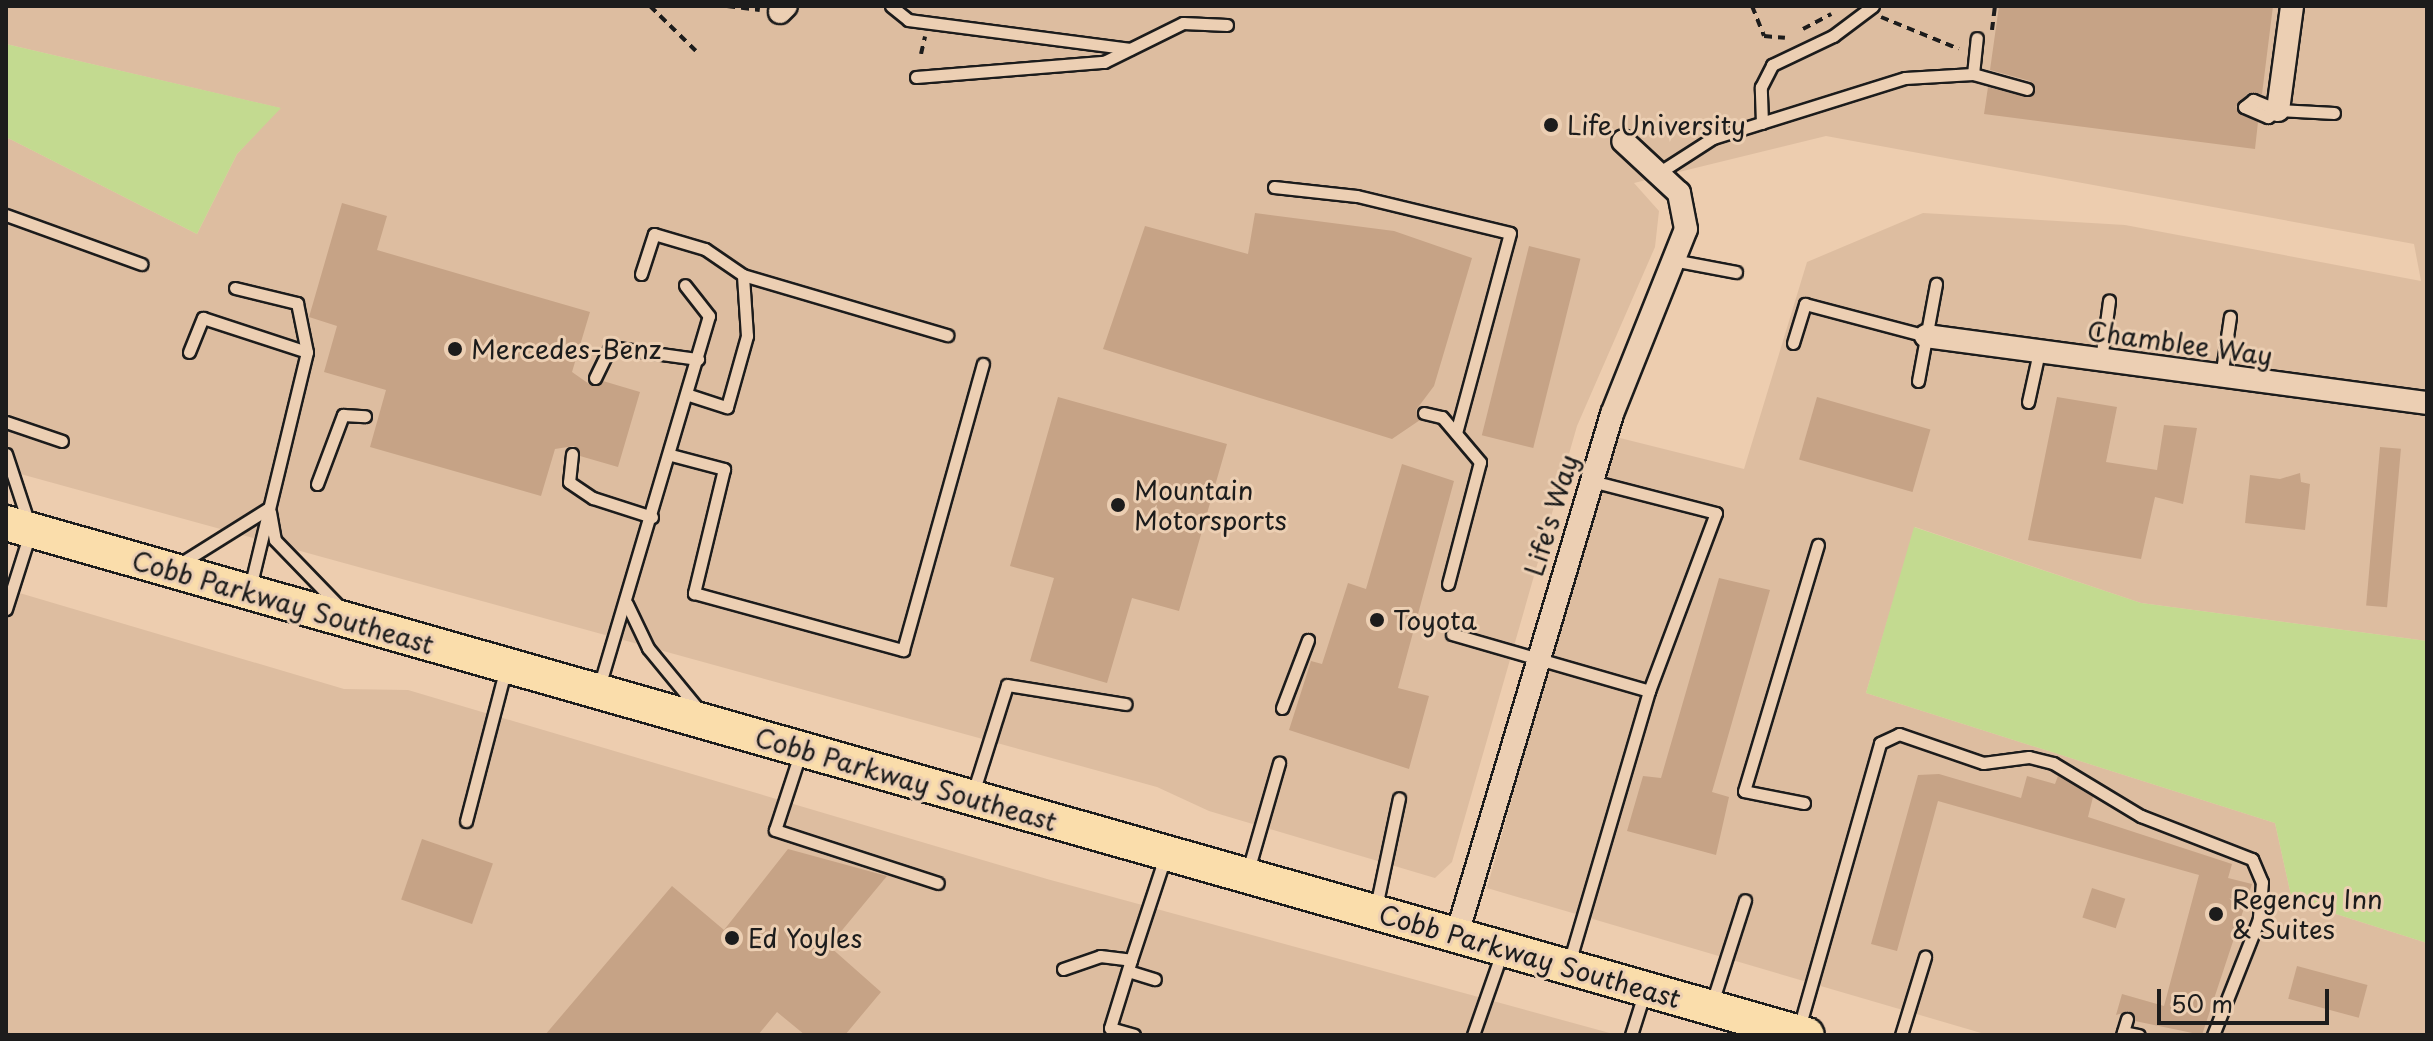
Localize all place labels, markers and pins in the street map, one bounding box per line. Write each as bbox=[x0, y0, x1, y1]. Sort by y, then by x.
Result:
place label: Life University bbox=[1567, 109, 1746, 141]
marker: Life University bbox=[1542, 116, 1560, 134]
place label: Mercedes-Benz bbox=[471, 333, 661, 365]
marker: Mercedes-Benz bbox=[446, 340, 464, 358]
place label: Mountain Motorsports bbox=[1134, 474, 1287, 536]
marker: Mountain Motorsports bbox=[1109, 496, 1127, 514]
place label: Toyota bbox=[1393, 604, 1477, 636]
marker: Toyota bbox=[1368, 611, 1386, 629]
place label: Regency Inn & Suites bbox=[2232, 883, 2383, 944]
marker: Regency Inn & Suites bbox=[2207, 905, 2225, 923]
place label: Ed Yoyles bbox=[748, 922, 864, 954]
marker: Ed Yoyles bbox=[723, 929, 741, 947]

